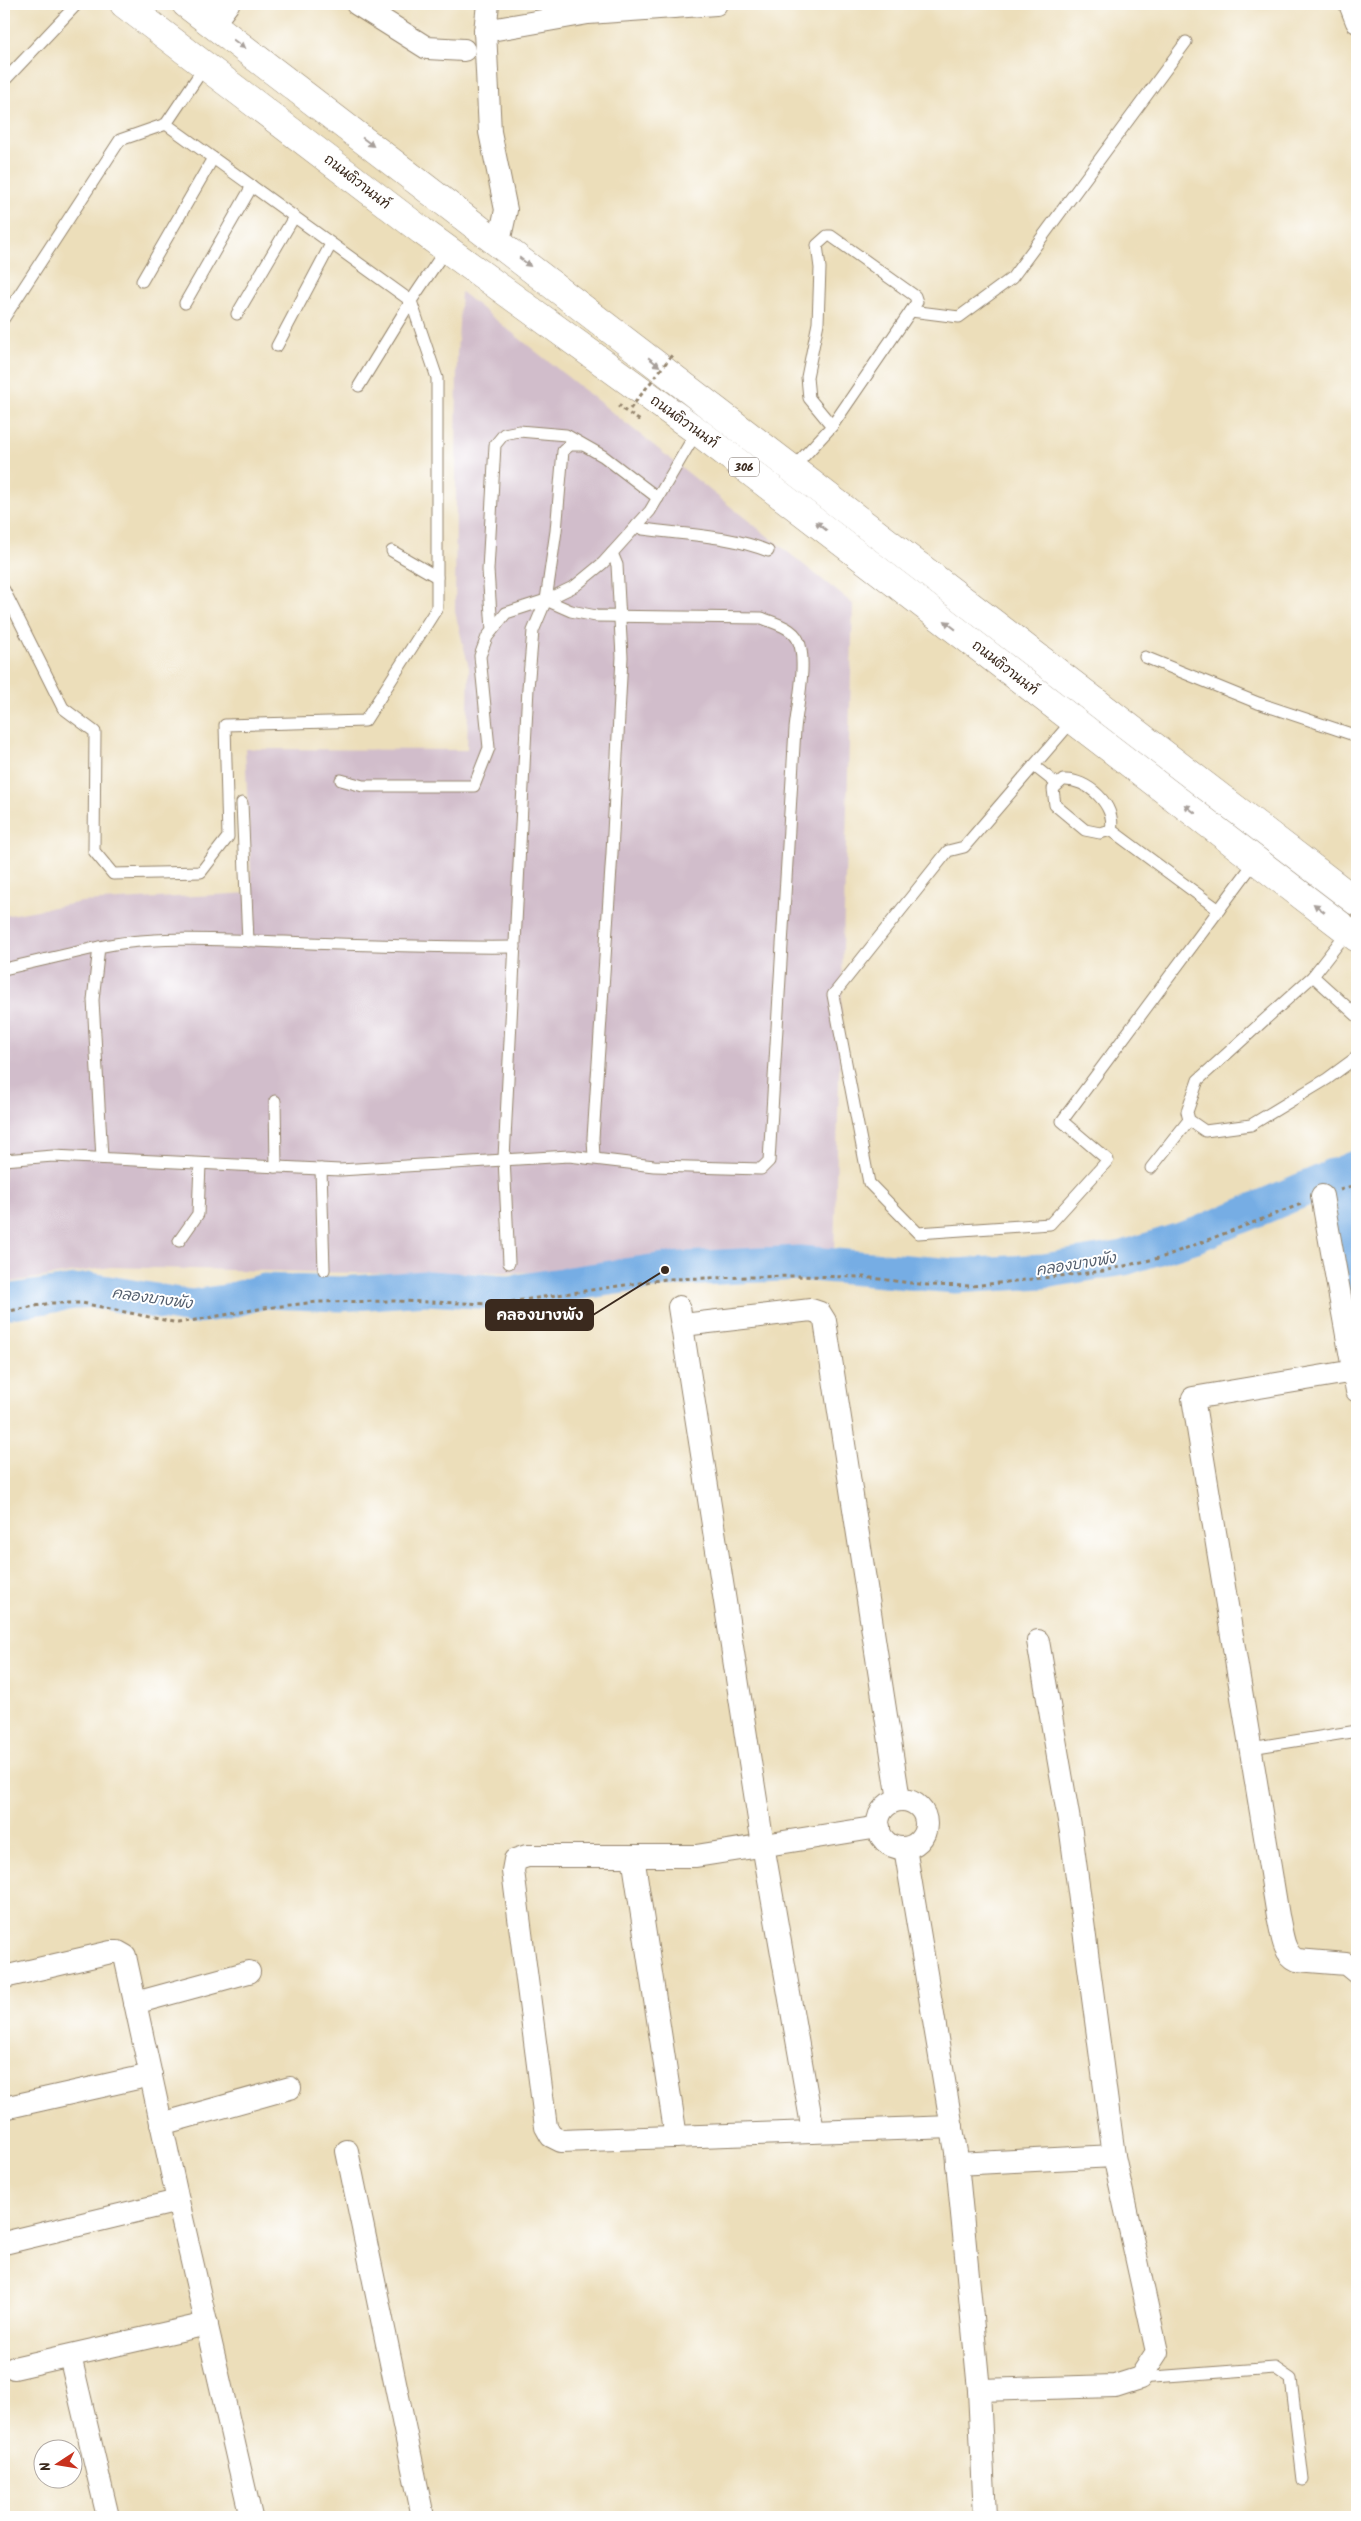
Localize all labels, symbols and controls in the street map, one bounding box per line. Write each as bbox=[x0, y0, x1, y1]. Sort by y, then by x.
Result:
one-way arrow bbox=[232, 39, 246, 49]
one-way arrow bbox=[361, 137, 374, 148]
street label: ถนนติวานนท์ bbox=[319, 149, 395, 215]
one-way arrow bbox=[518, 257, 531, 268]
one-way arrow bbox=[647, 356, 660, 367]
street label: ถนนติวานนท์ bbox=[645, 390, 723, 454]
road number: 306 bbox=[729, 458, 759, 477]
one-way arrow bbox=[814, 521, 828, 531]
one-way arrow bbox=[943, 620, 957, 630]
street label: ถนนติวานนท์ bbox=[967, 635, 1043, 701]
one-way arrow bbox=[1183, 804, 1196, 814]
one-way arrow bbox=[1312, 903, 1325, 913]
water label: คลองบางพัง bbox=[1034, 1247, 1119, 1283]
water label: คลองบางพัง bbox=[110, 1282, 195, 1317]
callout: คลองบางพัง bbox=[486, 1300, 593, 1330]
text: คลองบางพัง bbox=[496, 1304, 584, 1328]
north arrow bbox=[32, 2438, 82, 2488]
text: N bbox=[35, 2460, 58, 2473]

